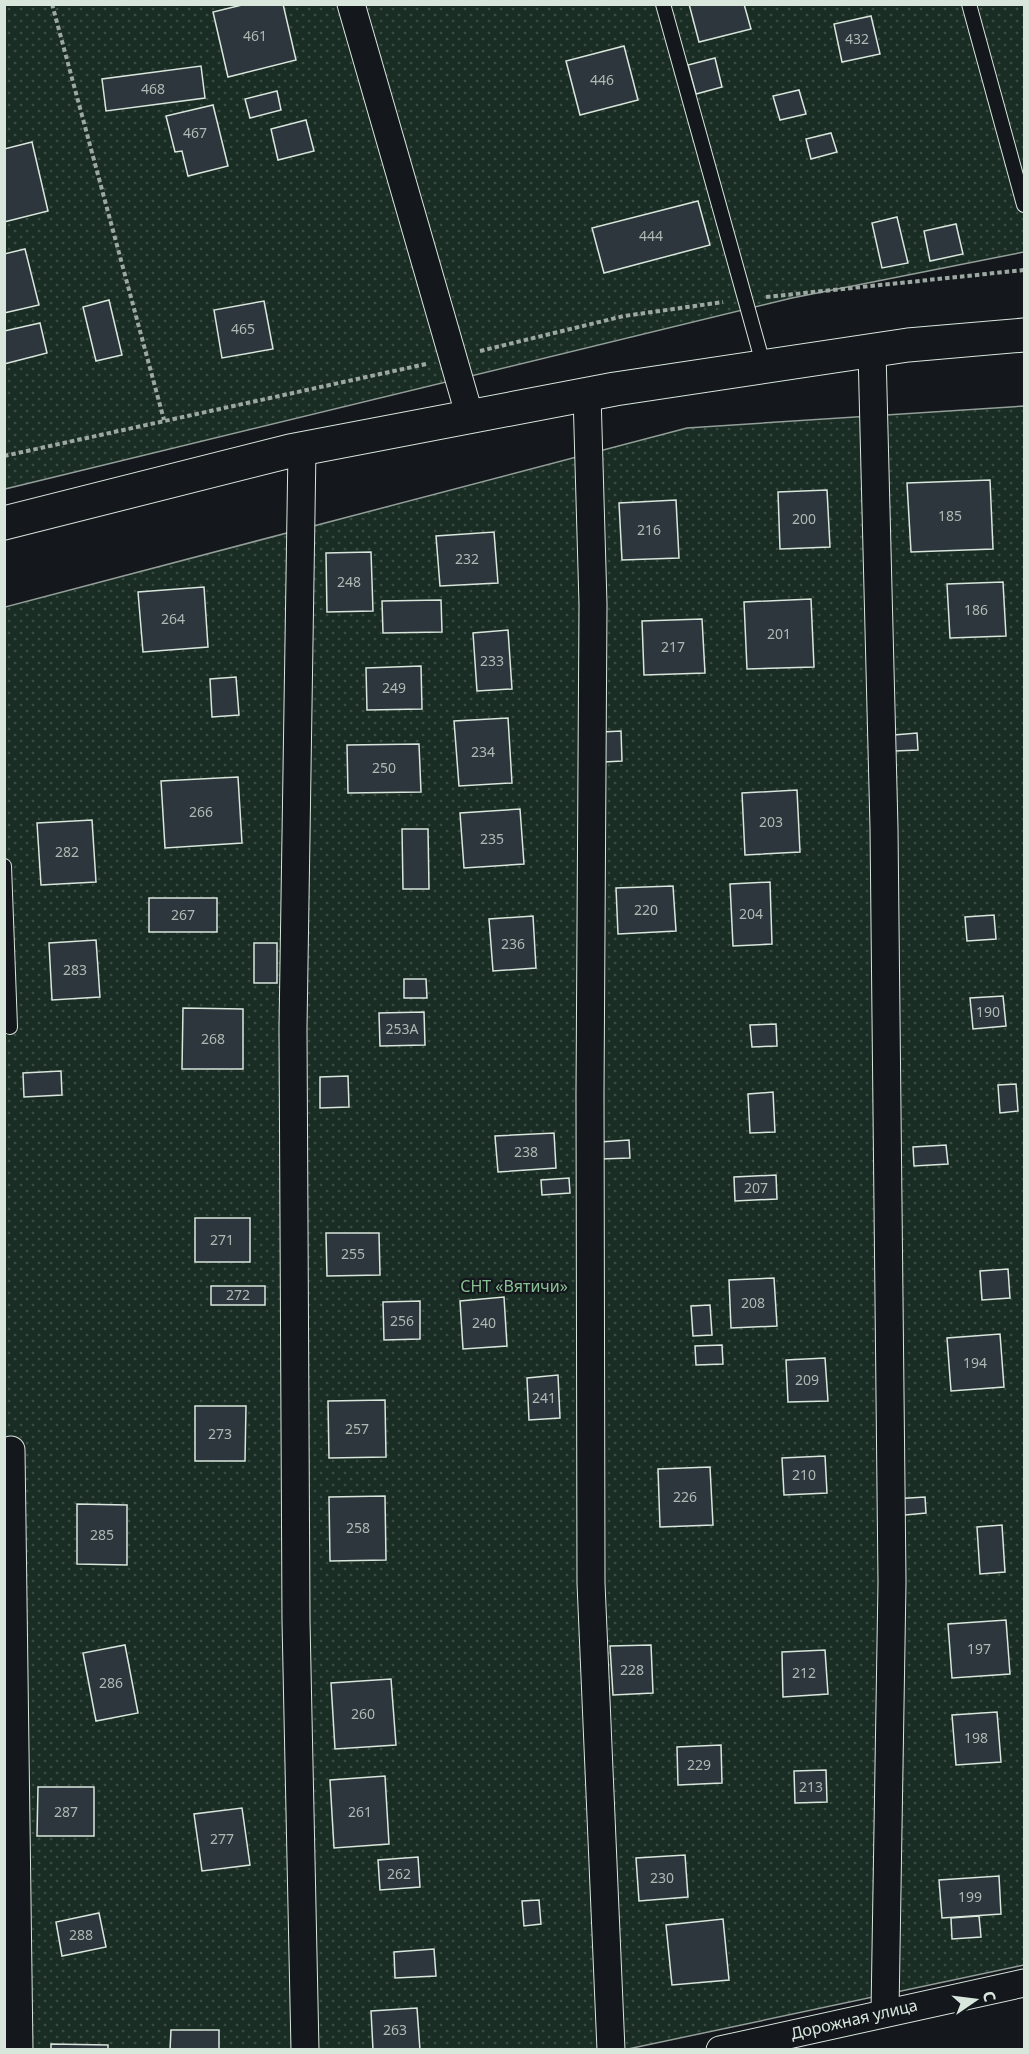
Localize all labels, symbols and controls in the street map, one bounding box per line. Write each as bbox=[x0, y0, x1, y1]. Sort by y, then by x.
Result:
house number: 461 bbox=[243, 26, 267, 45]
house number: 432 bbox=[845, 29, 869, 48]
house number: 446 bbox=[590, 70, 614, 89]
house number: 468 bbox=[141, 79, 165, 98]
house number: 467 bbox=[183, 123, 207, 142]
house number: 444 bbox=[639, 226, 663, 245]
house number: 465 bbox=[231, 319, 255, 338]
house number: 185 bbox=[938, 506, 962, 525]
house number: 200 bbox=[792, 509, 816, 528]
house number: 216 bbox=[637, 520, 661, 539]
house number: 232 bbox=[455, 549, 479, 568]
house number: 248 bbox=[337, 572, 361, 591]
house number: 186 bbox=[964, 600, 988, 619]
house number: 264 bbox=[161, 609, 185, 628]
house number: 201 bbox=[767, 624, 791, 643]
house number: 217 bbox=[661, 637, 685, 656]
house number: 233 bbox=[480, 651, 504, 670]
house number: 249 bbox=[382, 678, 406, 697]
house number: 234 bbox=[471, 742, 495, 761]
house number: 250 bbox=[372, 758, 396, 777]
house number: 266 bbox=[189, 802, 213, 821]
house number: 203 bbox=[759, 812, 783, 831]
house number: 235 bbox=[480, 829, 504, 848]
house number: 282 bbox=[55, 842, 79, 861]
house number: 220 bbox=[634, 900, 658, 919]
house number: 204 bbox=[739, 904, 763, 923]
house number: 267 bbox=[171, 905, 195, 924]
house number: 236 bbox=[501, 934, 525, 953]
house number: 283 bbox=[63, 960, 87, 979]
house number: 190 bbox=[976, 1002, 1000, 1021]
house number: 253А bbox=[386, 1019, 419, 1038]
house number: 268 bbox=[201, 1029, 225, 1048]
house number: 238 bbox=[514, 1142, 538, 1161]
house number: 207 bbox=[744, 1178, 768, 1197]
house number: 271 bbox=[210, 1230, 234, 1249]
house number: 255 bbox=[341, 1244, 365, 1263]
park label: СНТ «Вятичи» bbox=[460, 1275, 568, 1297]
house number: 272 bbox=[226, 1285, 250, 1304]
house number: 208 bbox=[741, 1293, 765, 1312]
house number: 256 bbox=[390, 1311, 414, 1330]
house number: 240 bbox=[472, 1313, 496, 1332]
house number: 194 bbox=[963, 1353, 987, 1372]
house number: 209 bbox=[795, 1370, 819, 1389]
house number: 241 bbox=[532, 1388, 556, 1407]
house number: 257 bbox=[345, 1419, 369, 1438]
house number: 273 bbox=[208, 1424, 232, 1443]
house number: 210 bbox=[792, 1465, 816, 1484]
house number: 226 bbox=[673, 1487, 697, 1506]
house number: 258 bbox=[346, 1518, 370, 1537]
house number: 285 bbox=[90, 1525, 114, 1544]
house number: 197 bbox=[967, 1639, 991, 1658]
house number: 228 bbox=[620, 1660, 644, 1679]
house number: 212 bbox=[792, 1663, 816, 1682]
house number: 286 bbox=[99, 1673, 123, 1692]
house number: 260 bbox=[351, 1704, 375, 1723]
house number: 198 bbox=[964, 1728, 988, 1747]
house number: 229 bbox=[687, 1755, 711, 1774]
house number: 213 bbox=[799, 1777, 823, 1796]
house number: 287 bbox=[54, 1802, 78, 1821]
house number: 261 bbox=[348, 1802, 372, 1821]
house number: 277 bbox=[210, 1829, 234, 1848]
house number: 262 bbox=[387, 1864, 411, 1883]
house number: 230 bbox=[650, 1868, 674, 1887]
house number: 199 bbox=[958, 1887, 982, 1906]
house number: 288 bbox=[69, 1925, 93, 1944]
north arrow bbox=[945, 1970, 1005, 2030]
text: С bbox=[978, 1989, 1001, 2004]
street label: Дорожная улица bbox=[788, 1994, 920, 2044]
house number: 263 bbox=[383, 2020, 407, 2039]

